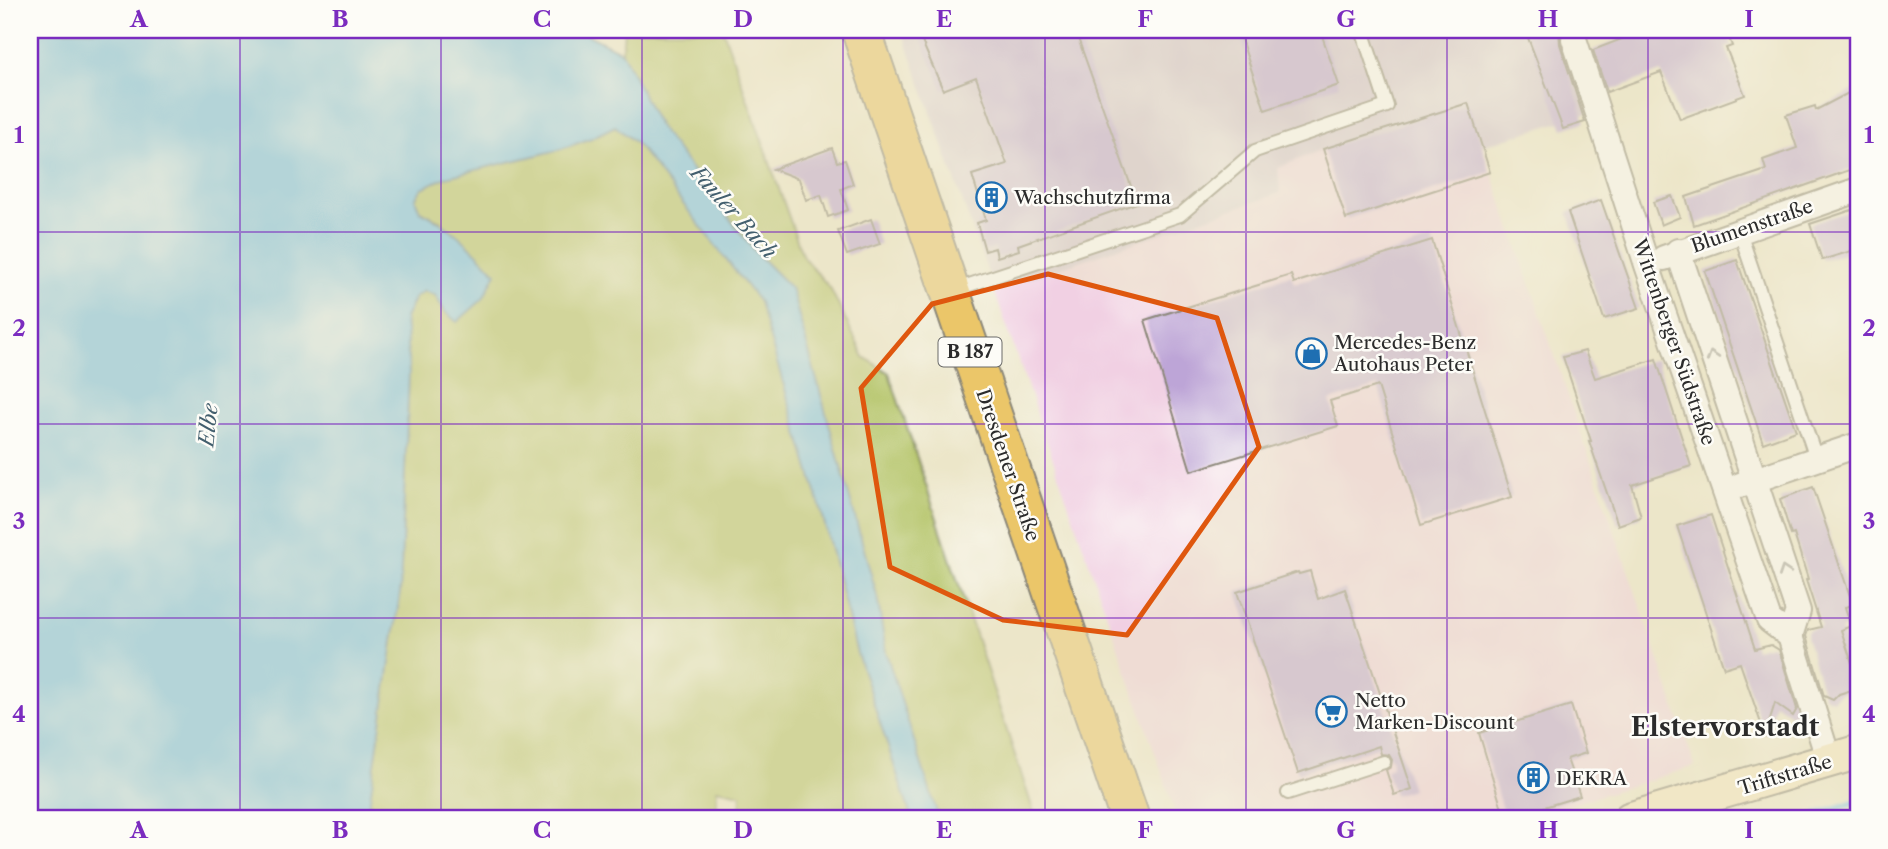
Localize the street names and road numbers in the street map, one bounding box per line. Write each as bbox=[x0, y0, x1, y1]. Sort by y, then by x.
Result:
street label: Blumenstraße bbox=[1688, 194, 1816, 258]
street label: Wittenberger Südstraße bbox=[1627, 235, 1720, 448]
road number: B 187 bbox=[939, 338, 1002, 366]
street label: Dresdener Straße bbox=[971, 386, 1045, 544]
street label: Triftstraße bbox=[1735, 750, 1835, 800]

